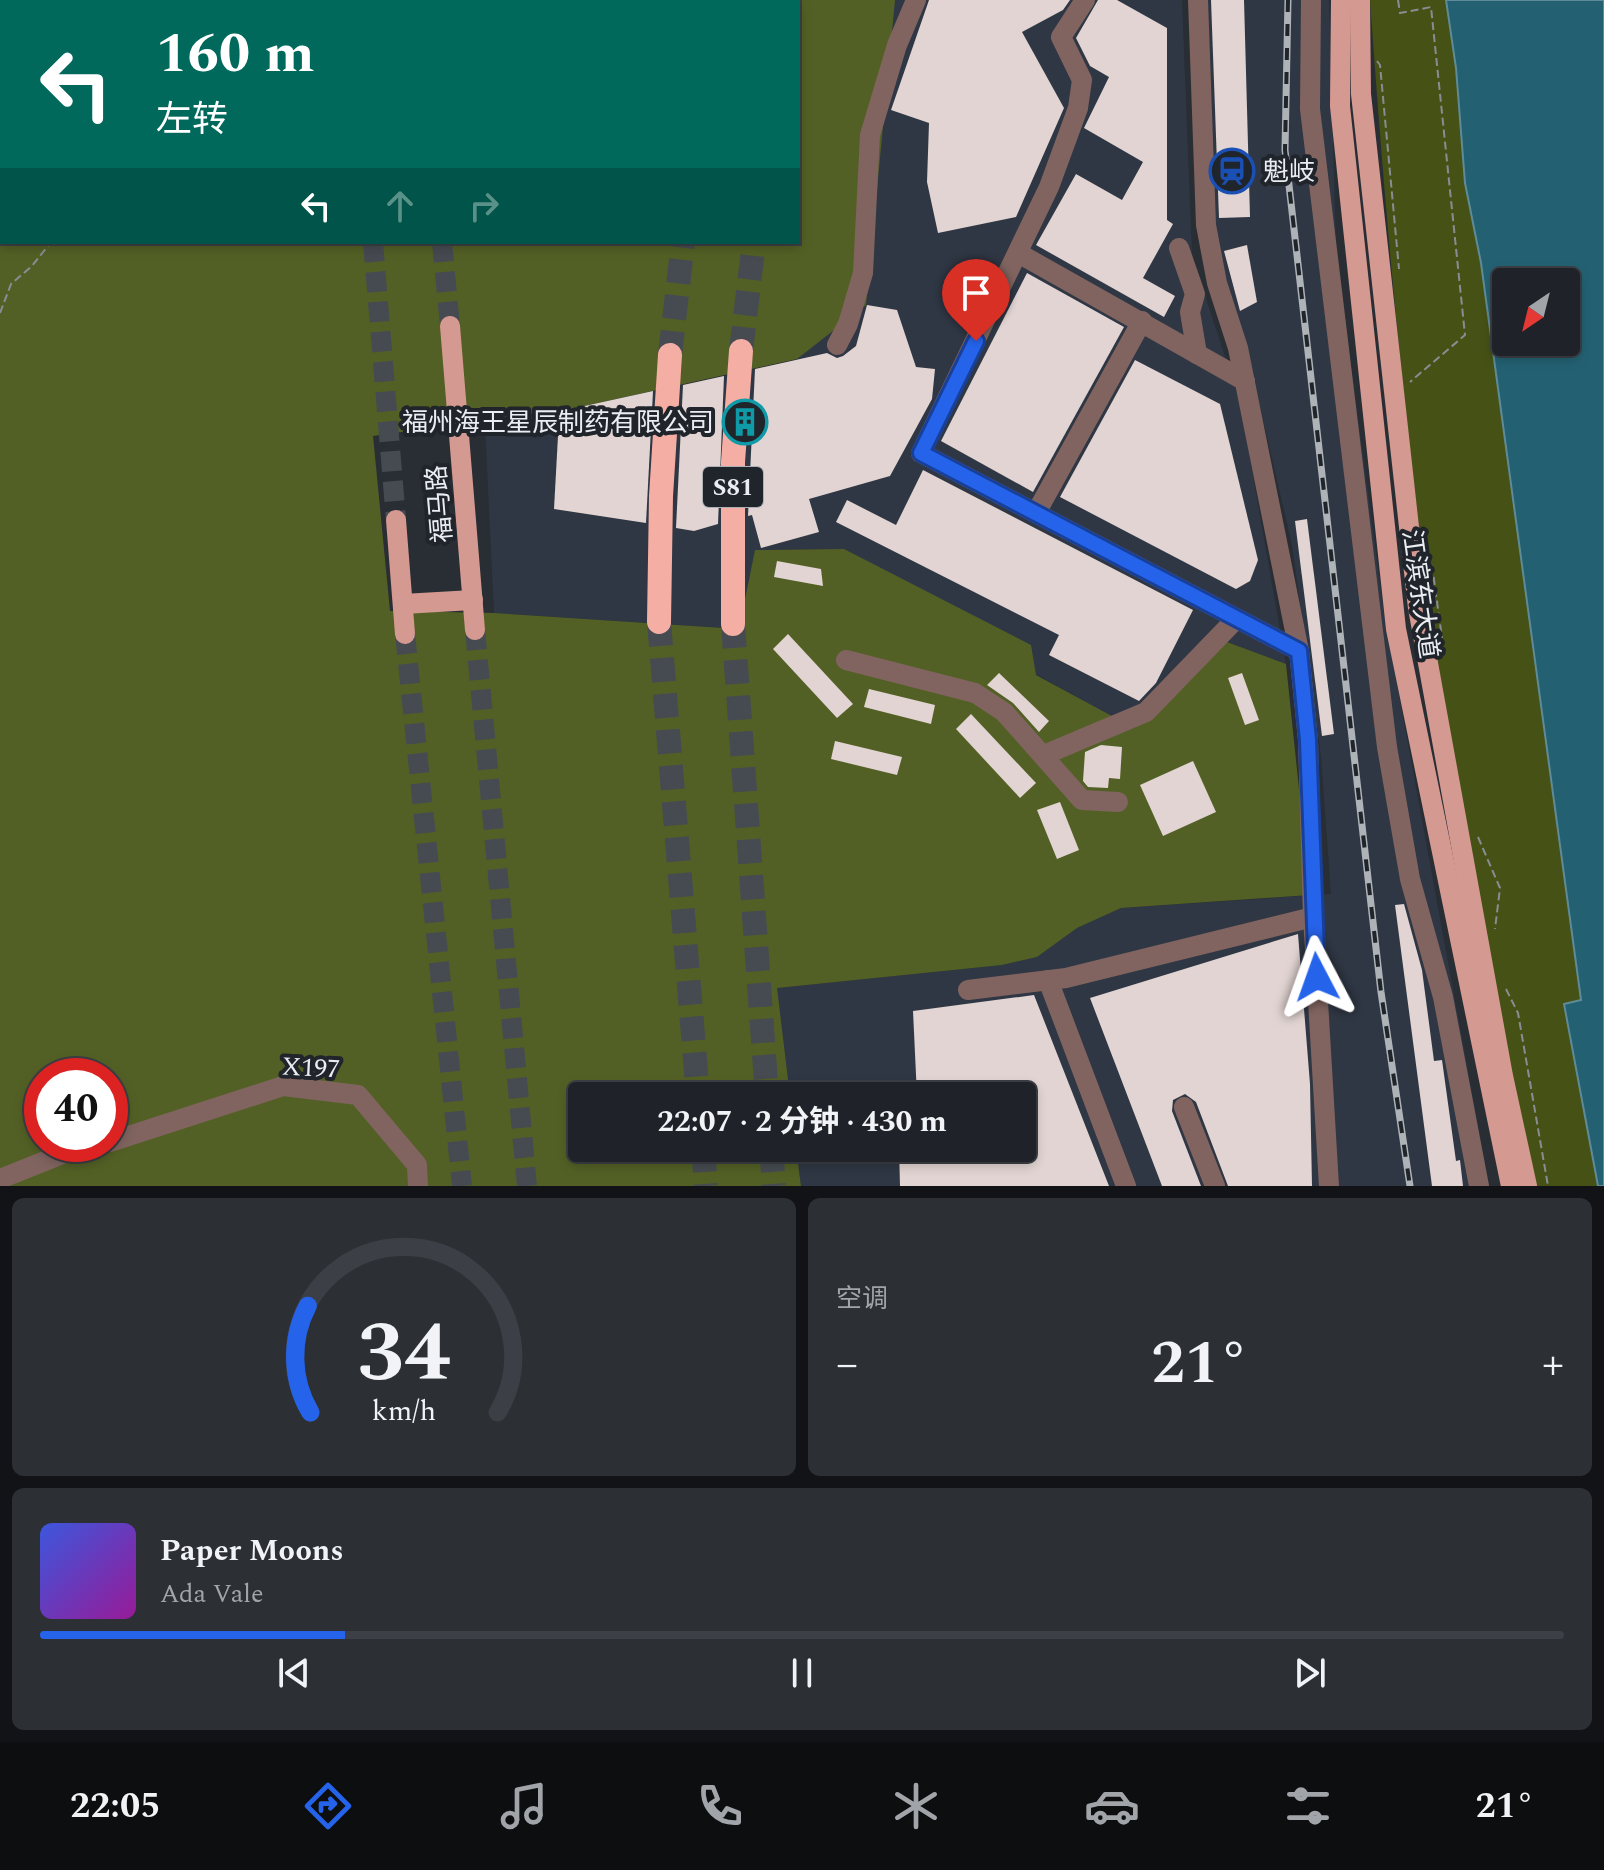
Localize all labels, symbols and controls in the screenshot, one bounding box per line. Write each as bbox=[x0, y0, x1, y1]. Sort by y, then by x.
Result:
text: 160 m bbox=[156, 12, 315, 97]
icon: left bbox=[24, 32, 128, 136]
text: 左转 bbox=[156, 93, 228, 148]
station icon: 魁岐 bbox=[1208, 147, 1256, 195]
place label: 魁岐 bbox=[1263, 152, 1315, 192]
icon: left bbox=[294, 184, 338, 228]
icon: ahead bbox=[378, 184, 422, 228]
icon: right bbox=[462, 184, 506, 228]
pin bbox=[942, 259, 1010, 341]
north arrow bbox=[1492, 268, 1580, 356]
map controls bbox=[1492, 268, 1580, 356]
icon: arrive bbox=[954, 271, 998, 315]
building icon: 福州海王星辰制药有限公司 bbox=[721, 398, 769, 446]
place label: 福州海王星辰制药有限公司 bbox=[402, 403, 714, 443]
street label: 福马路 bbox=[417, 463, 463, 545]
road number: S81 bbox=[703, 467, 763, 507]
street label: 江滨东大道 bbox=[1391, 527, 1449, 661]
position arrow bbox=[1275, 935, 1359, 1019]
street label: X197 bbox=[281, 1047, 341, 1089]
speed limit sign: 40 bbox=[24, 1058, 128, 1162]
text: 22:07 · 2 分钟 · 430 m bbox=[657, 1099, 947, 1145]
text: 空调 bbox=[836, 1279, 888, 1319]
text: 34 bbox=[357, 1291, 451, 1418]
text: 21° bbox=[1151, 1318, 1249, 1410]
text: − bbox=[836, 1331, 858, 1398]
text: + bbox=[1542, 1331, 1564, 1398]
text: km/h bbox=[372, 1390, 436, 1433]
text: Paper Moons bbox=[160, 1528, 344, 1574]
text: Ada Vale bbox=[160, 1574, 263, 1614]
icon: previous bbox=[272, 1651, 316, 1695]
icon: pause bbox=[780, 1651, 824, 1695]
icon: next bbox=[1288, 1651, 1332, 1695]
icon: directions bbox=[300, 1778, 356, 1834]
icon: music bbox=[496, 1778, 552, 1834]
icon: phone bbox=[692, 1778, 748, 1834]
icon: climate bbox=[888, 1778, 944, 1834]
icon: car bbox=[1084, 1778, 1140, 1834]
icon: filters bbox=[1280, 1778, 1336, 1834]
text: 22:05 bbox=[70, 1779, 160, 1834]
text: 21° bbox=[1476, 1779, 1534, 1834]

